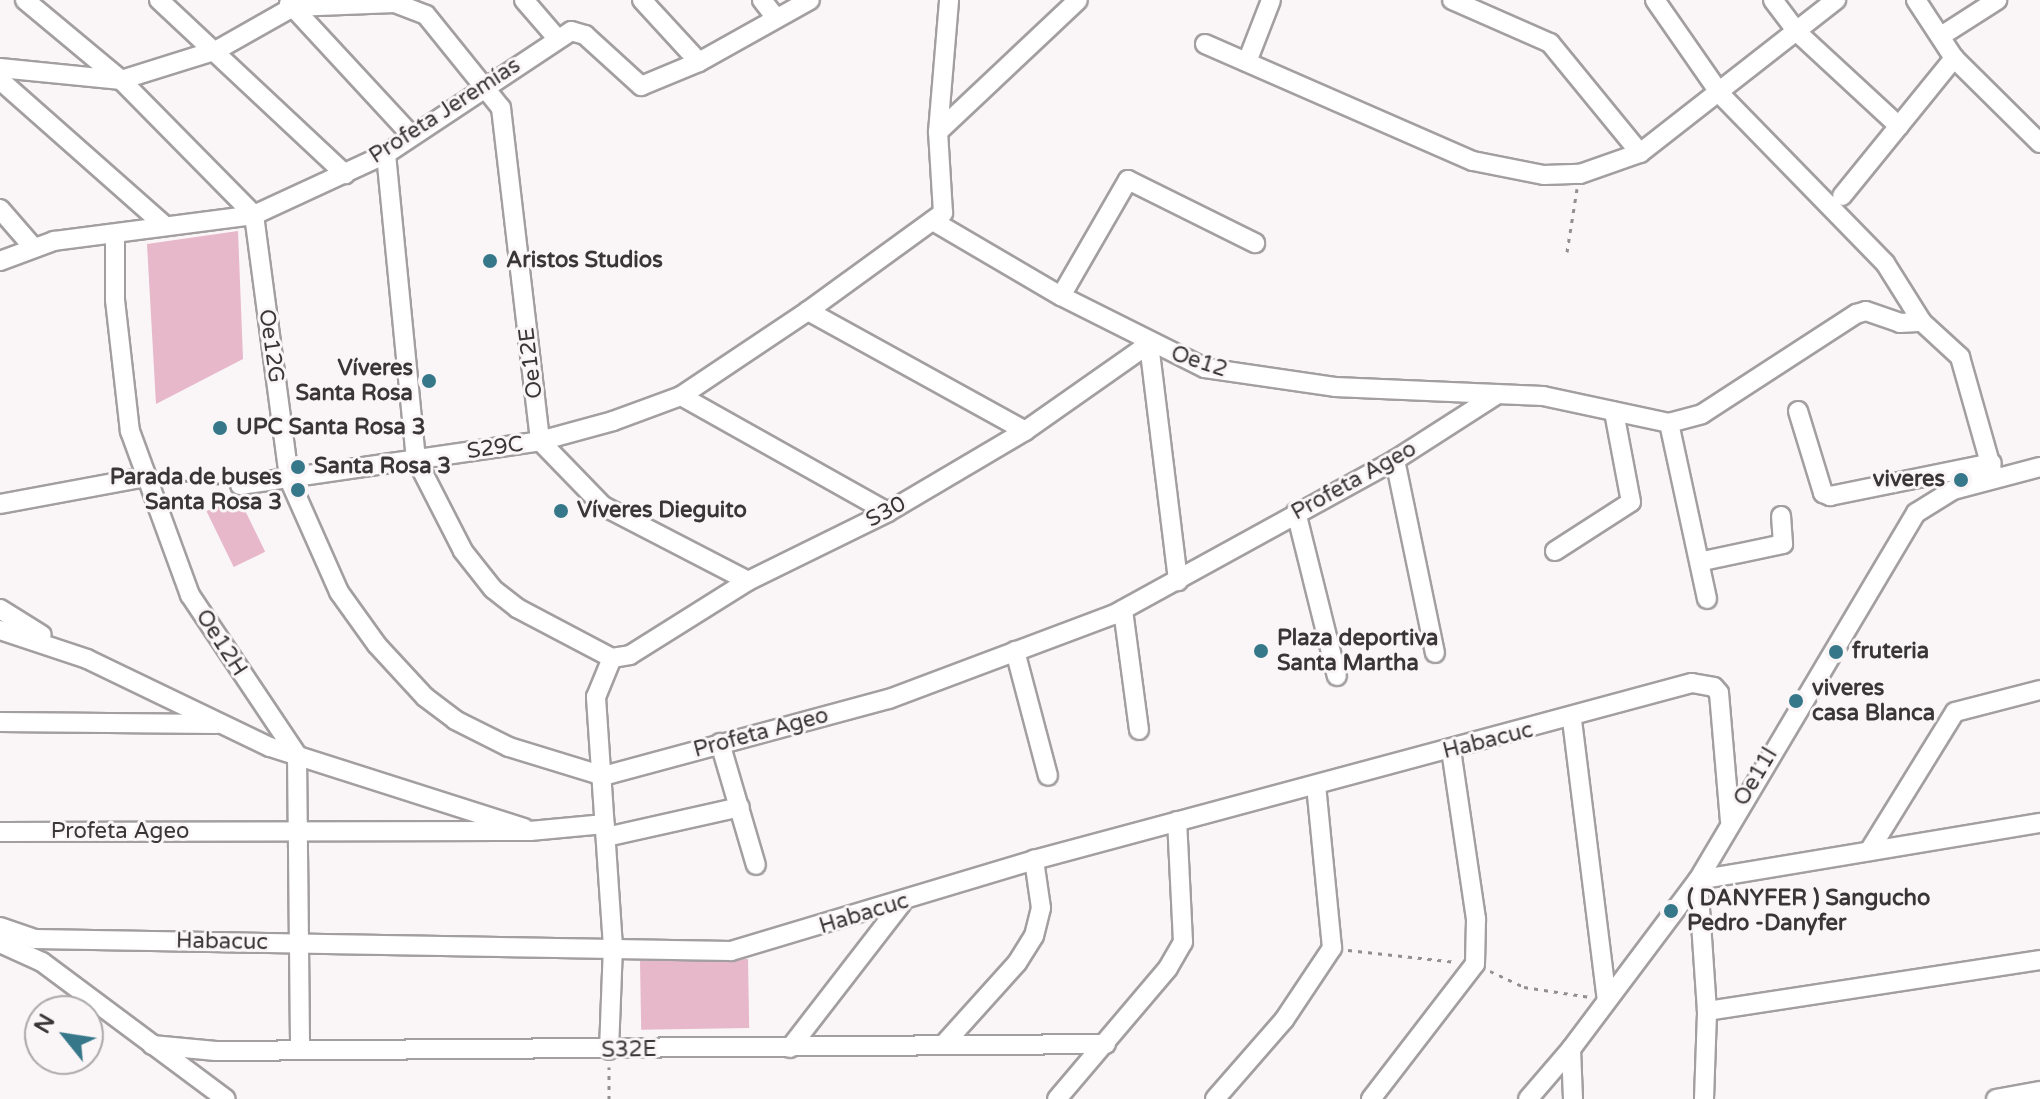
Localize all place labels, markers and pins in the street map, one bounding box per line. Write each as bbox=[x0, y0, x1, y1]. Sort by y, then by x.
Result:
place label: Aristos Studios bbox=[506, 248, 663, 274]
marker: Aristos Studios bbox=[481, 252, 499, 270]
place label: Víveres Santa Rosa bbox=[295, 355, 413, 406]
marker: Víveres Santa Rosa bbox=[420, 372, 438, 390]
place label: UPC Santa Rosa 3 bbox=[236, 415, 426, 441]
marker: UPC Santa Rosa 3 bbox=[211, 419, 229, 437]
place label: Santa Rosa 3 bbox=[314, 454, 451, 480]
marker: Santa Rosa 3 bbox=[289, 458, 307, 476]
place label: Parada de buses Santa Rosa 3 bbox=[110, 464, 282, 516]
place label: viveres bbox=[1873, 467, 1945, 493]
marker: viveres bbox=[1952, 471, 1970, 489]
marker: Parada de buses Santa Rosa 3 bbox=[289, 481, 307, 499]
place label: Víveres Dieguito bbox=[577, 498, 747, 524]
marker: Víveres Dieguito bbox=[552, 502, 570, 520]
place label: Plaza deportiva Santa Martha bbox=[1277, 625, 1438, 676]
place label: fruteria bbox=[1852, 639, 1929, 665]
marker: Plaza deportiva Santa Martha bbox=[1252, 642, 1270, 660]
marker: fruteria bbox=[1827, 643, 1845, 661]
place label: viveres casa Blanca bbox=[1812, 675, 1935, 726]
marker: viveres casa Blanca bbox=[1787, 692, 1805, 710]
place label: ( DANYFER ) Sangucho Pedro -Danyfer bbox=[1687, 885, 1930, 936]
marker: ( DANYFER ) Sangucho Pedro -Danyfer bbox=[1662, 902, 1680, 920]

